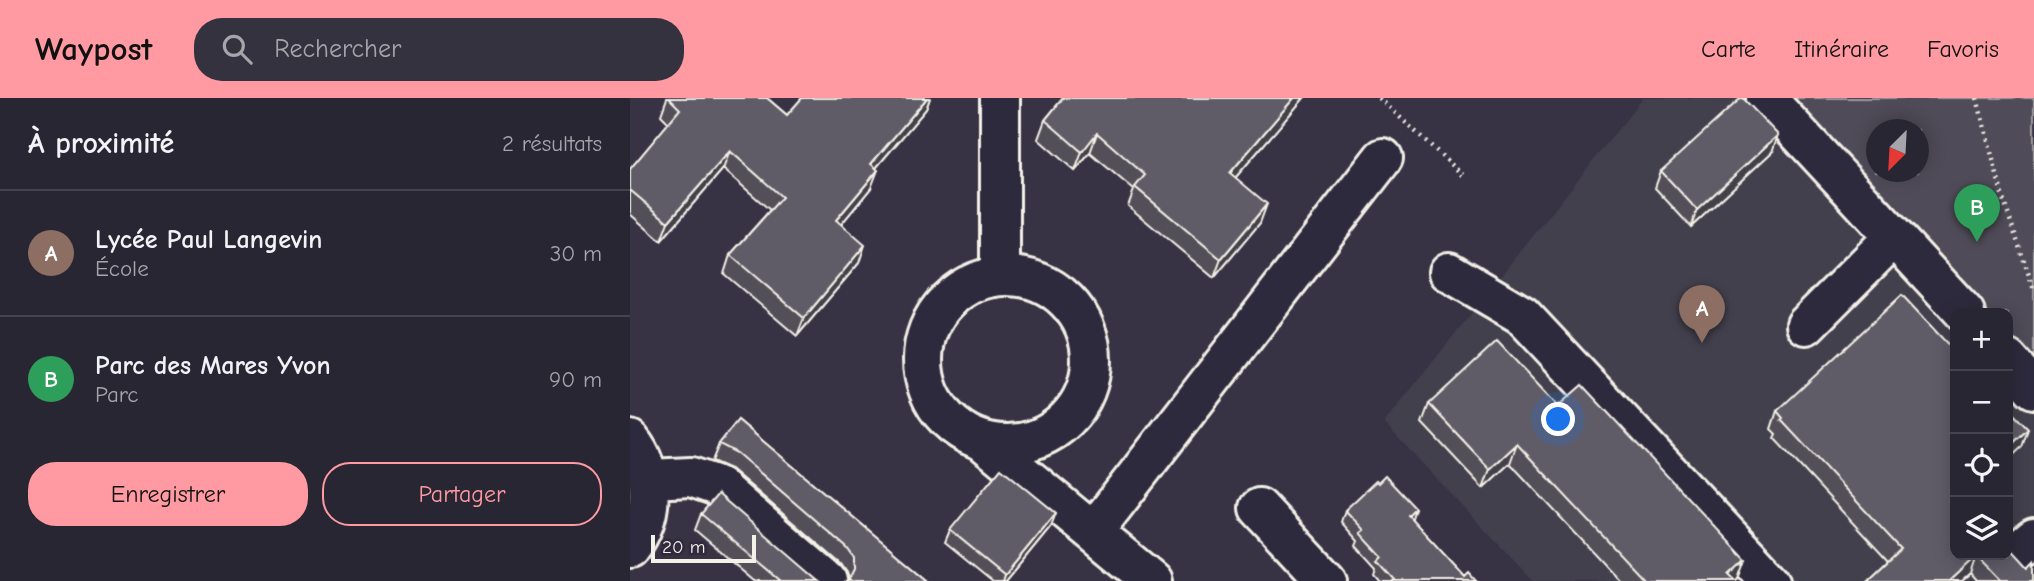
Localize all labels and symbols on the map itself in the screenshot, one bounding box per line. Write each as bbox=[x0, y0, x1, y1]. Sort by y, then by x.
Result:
north arrow bbox=[1866, 119, 1929, 182]
pin: B bbox=[1954, 184, 2000, 242]
pin: A bbox=[1679, 285, 1725, 343]
your location bbox=[1541, 402, 1575, 436]
scale bar bbox=[651, 532, 756, 564]

